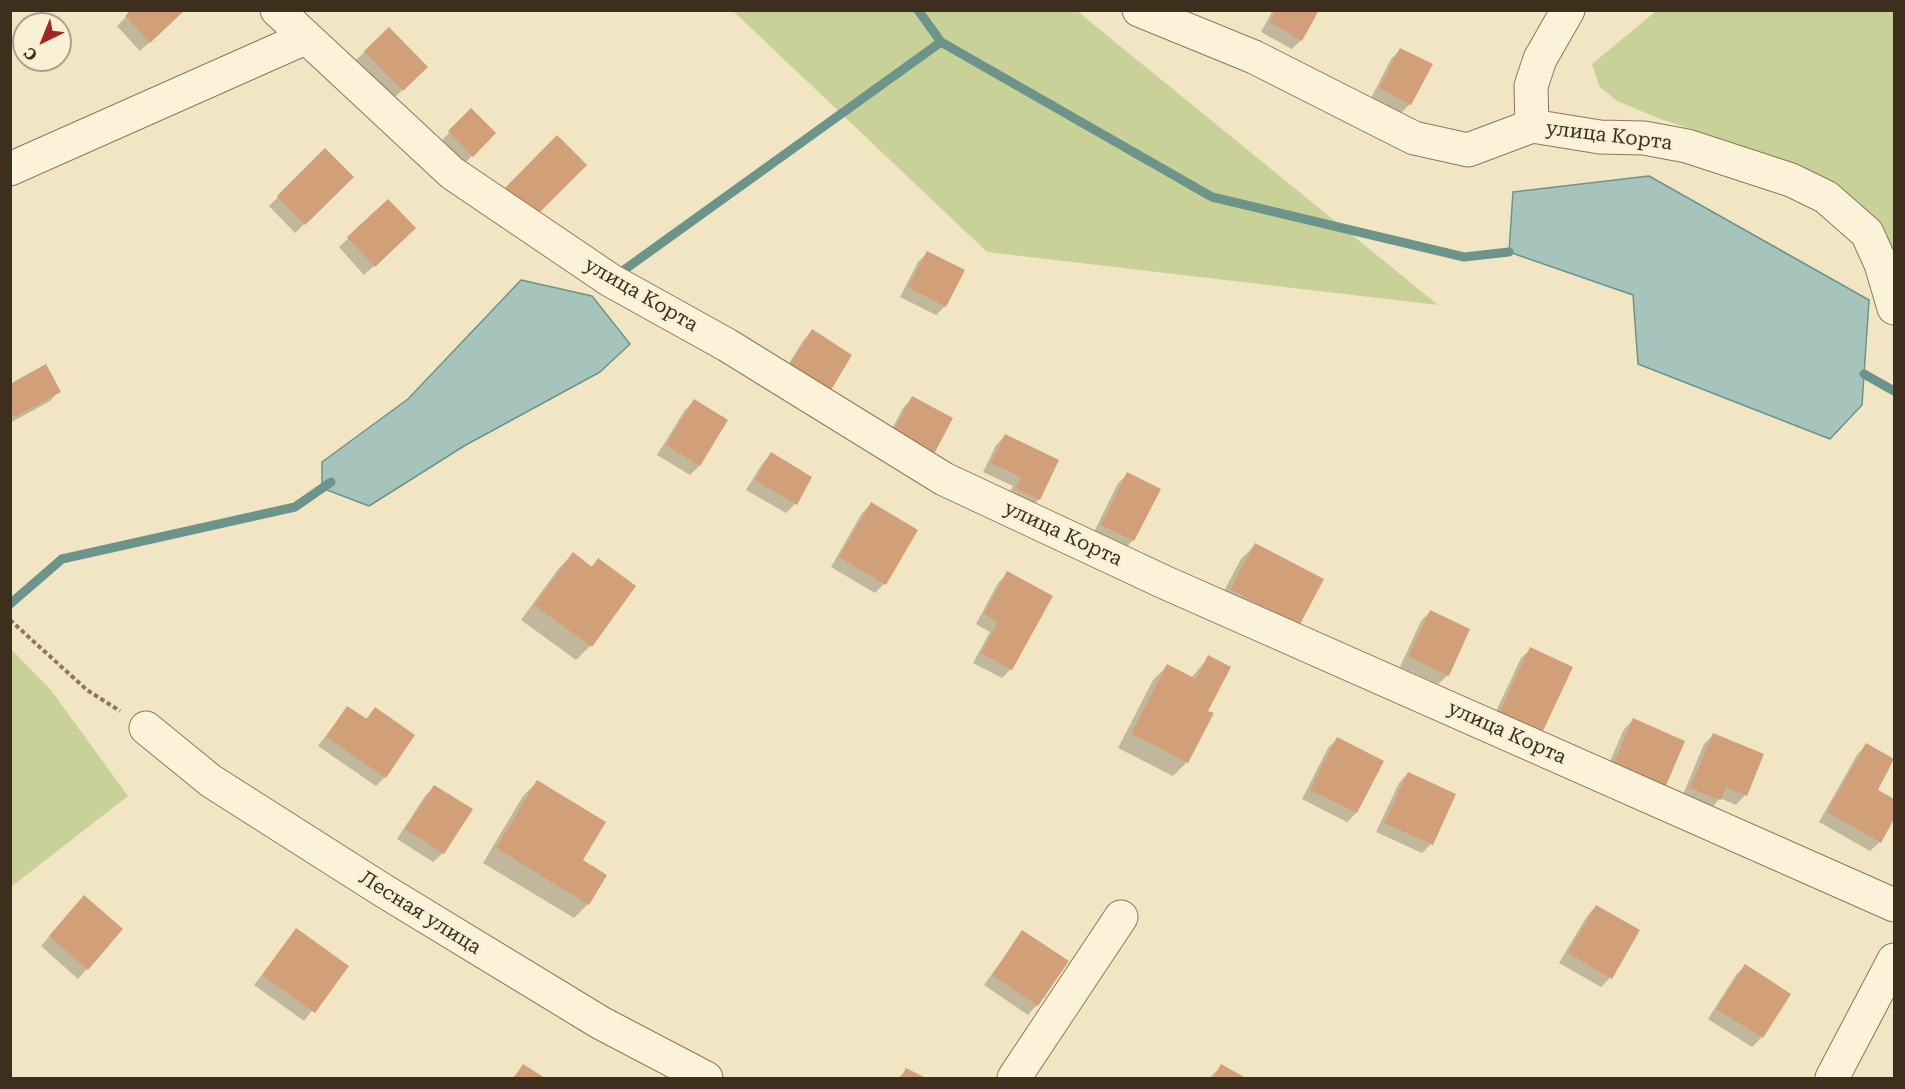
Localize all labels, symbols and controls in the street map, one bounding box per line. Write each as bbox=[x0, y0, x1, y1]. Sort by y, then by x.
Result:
north arrow bbox=[12, 12, 72, 72]
text: С bbox=[20, 43, 41, 65]
street label: улица Корта bbox=[1544, 116, 1674, 156]
street label: улица Корта bbox=[580, 253, 702, 337]
street label: улица Корта bbox=[1000, 496, 1126, 572]
street label: улица Корта bbox=[1444, 696, 1570, 770]
street label: Лесная улица bbox=[355, 866, 485, 960]

